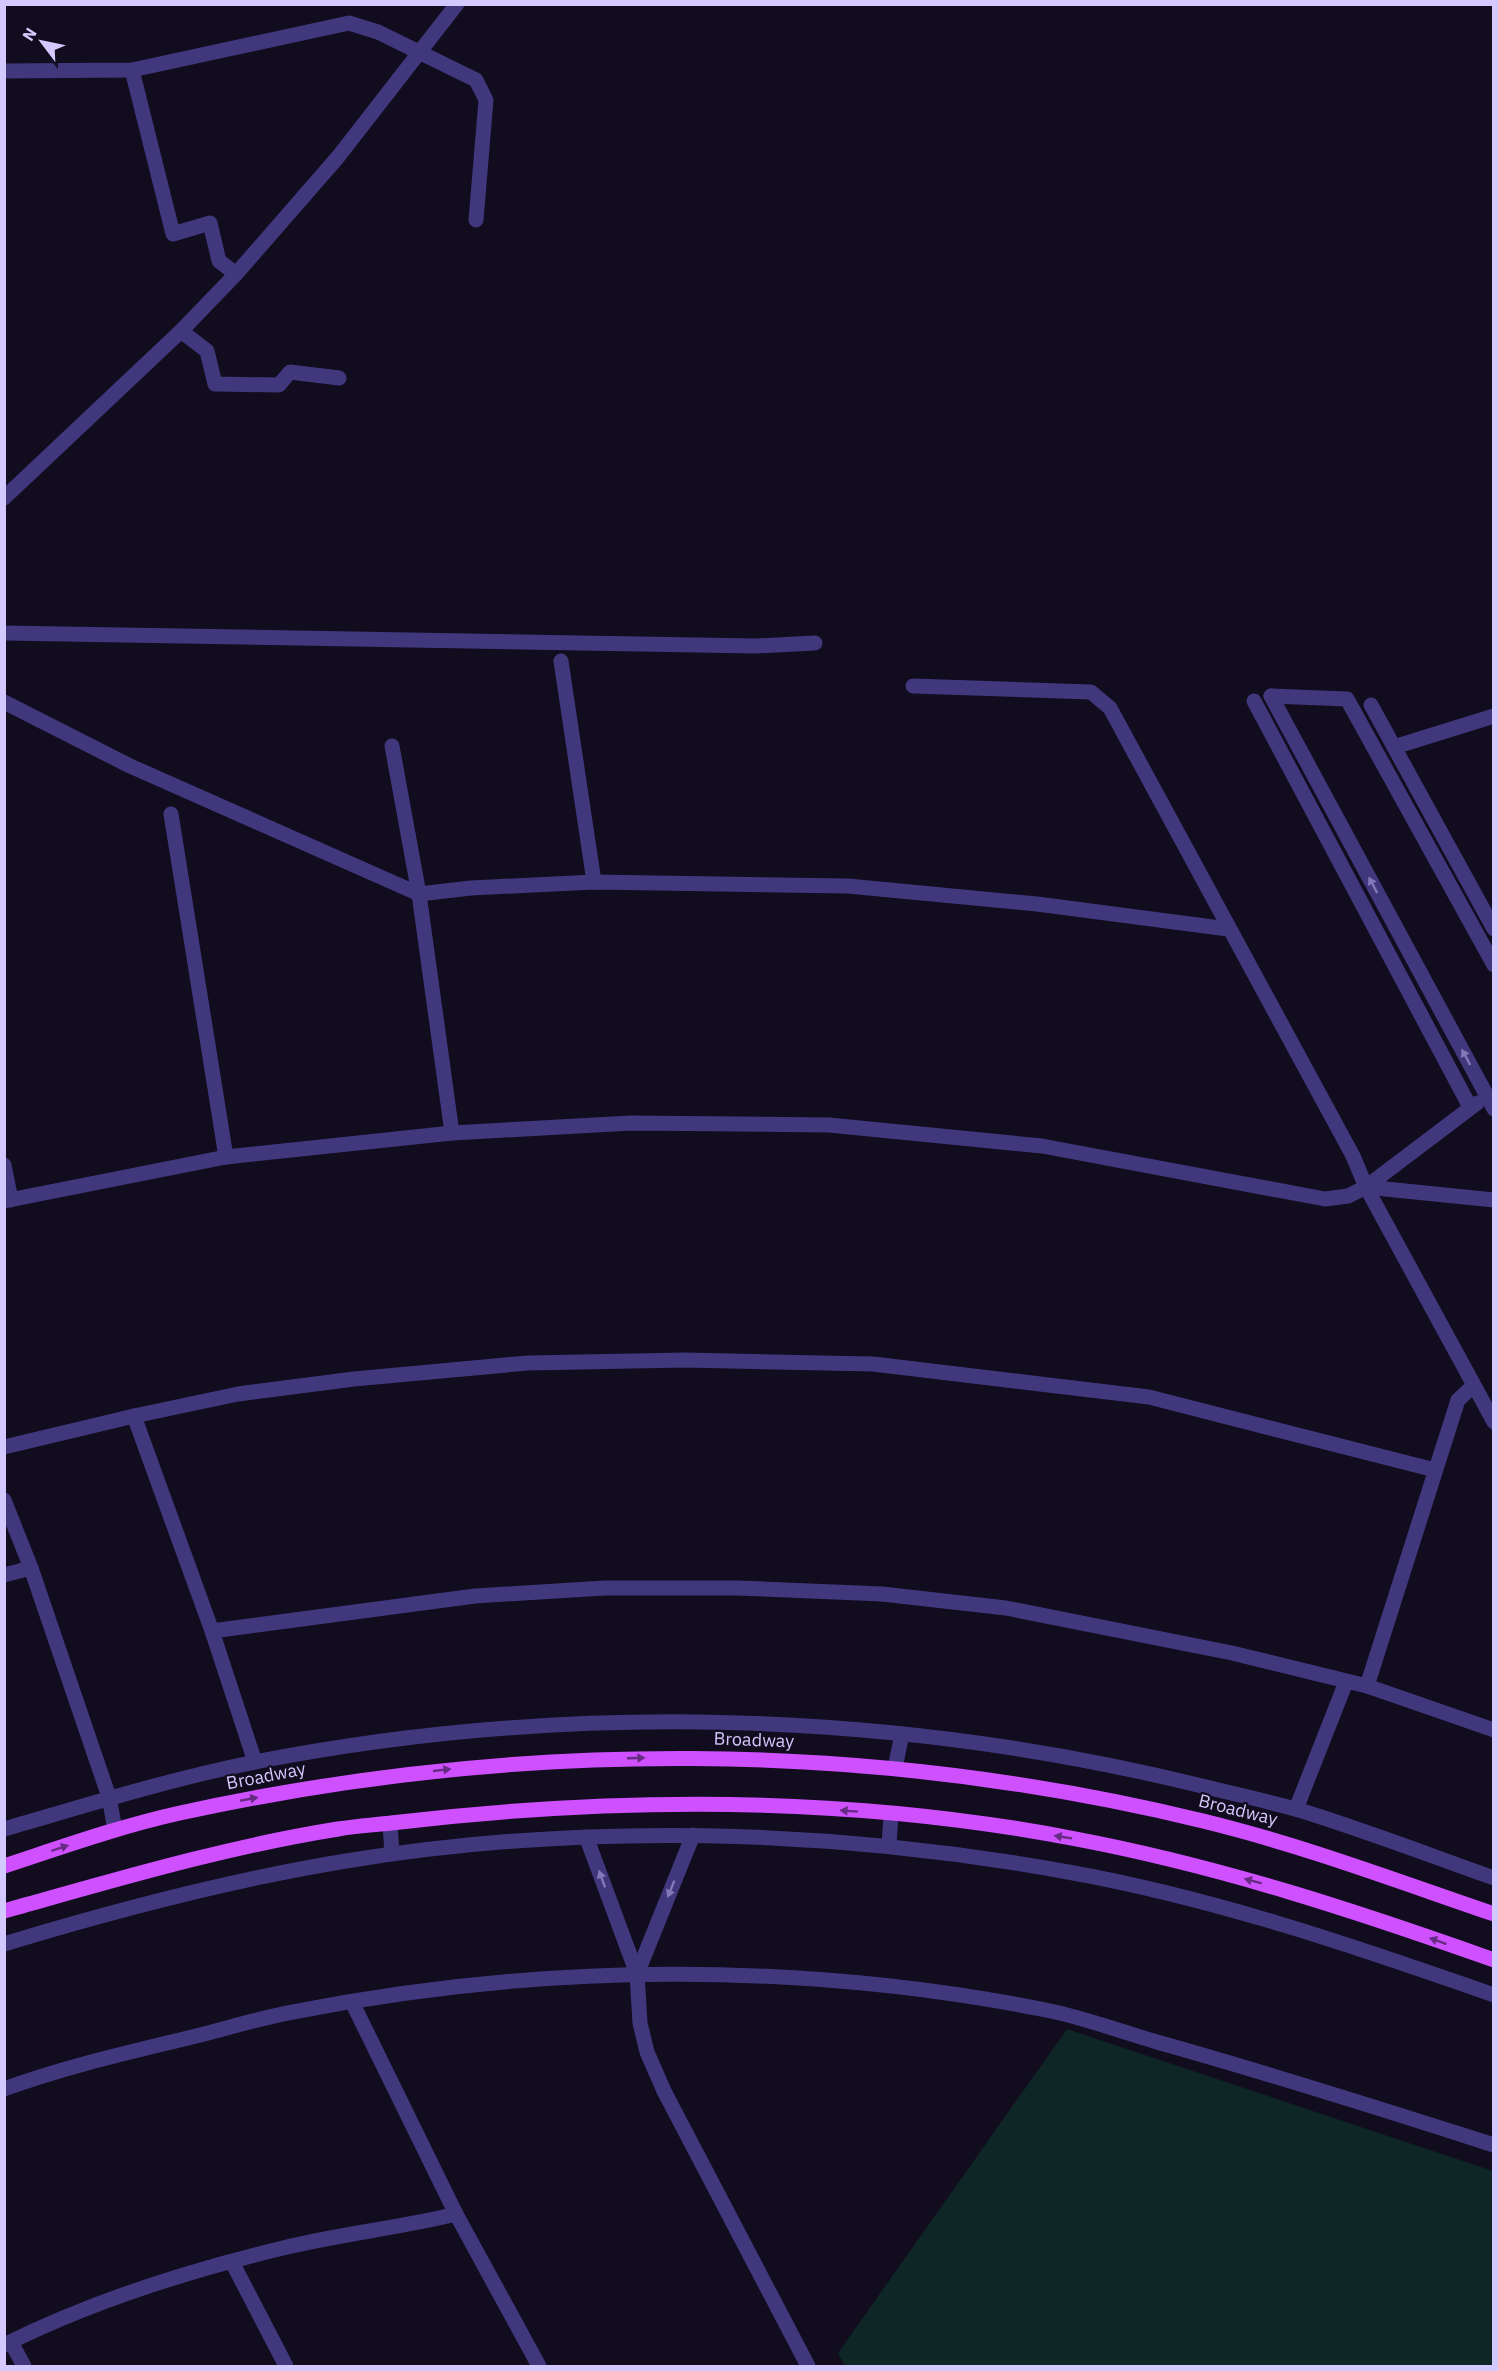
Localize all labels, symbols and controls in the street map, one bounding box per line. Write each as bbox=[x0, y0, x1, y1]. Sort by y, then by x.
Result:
north arrow bbox=[12, 12, 72, 72]
text: N bbox=[18, 24, 41, 44]
one-way arrow bbox=[1368, 877, 1378, 894]
one-way arrow bbox=[1461, 1048, 1471, 1065]
street label: Broadway bbox=[713, 1727, 795, 1752]
one-way arrow bbox=[627, 1753, 646, 1763]
street label: Broadway bbox=[224, 1757, 308, 1794]
one-way arrow bbox=[432, 1766, 451, 1775]
street label: Broadway bbox=[1196, 1789, 1280, 1830]
one-way arrow bbox=[240, 1794, 258, 1804]
one-way arrow bbox=[839, 1806, 858, 1815]
one-way arrow bbox=[1053, 1832, 1072, 1841]
one-way arrow bbox=[51, 1843, 69, 1852]
one-way arrow bbox=[597, 1870, 607, 1888]
one-way arrow bbox=[1244, 1875, 1262, 1885]
one-way arrow bbox=[666, 1880, 675, 1898]
one-way arrow bbox=[1429, 1935, 1447, 1945]

